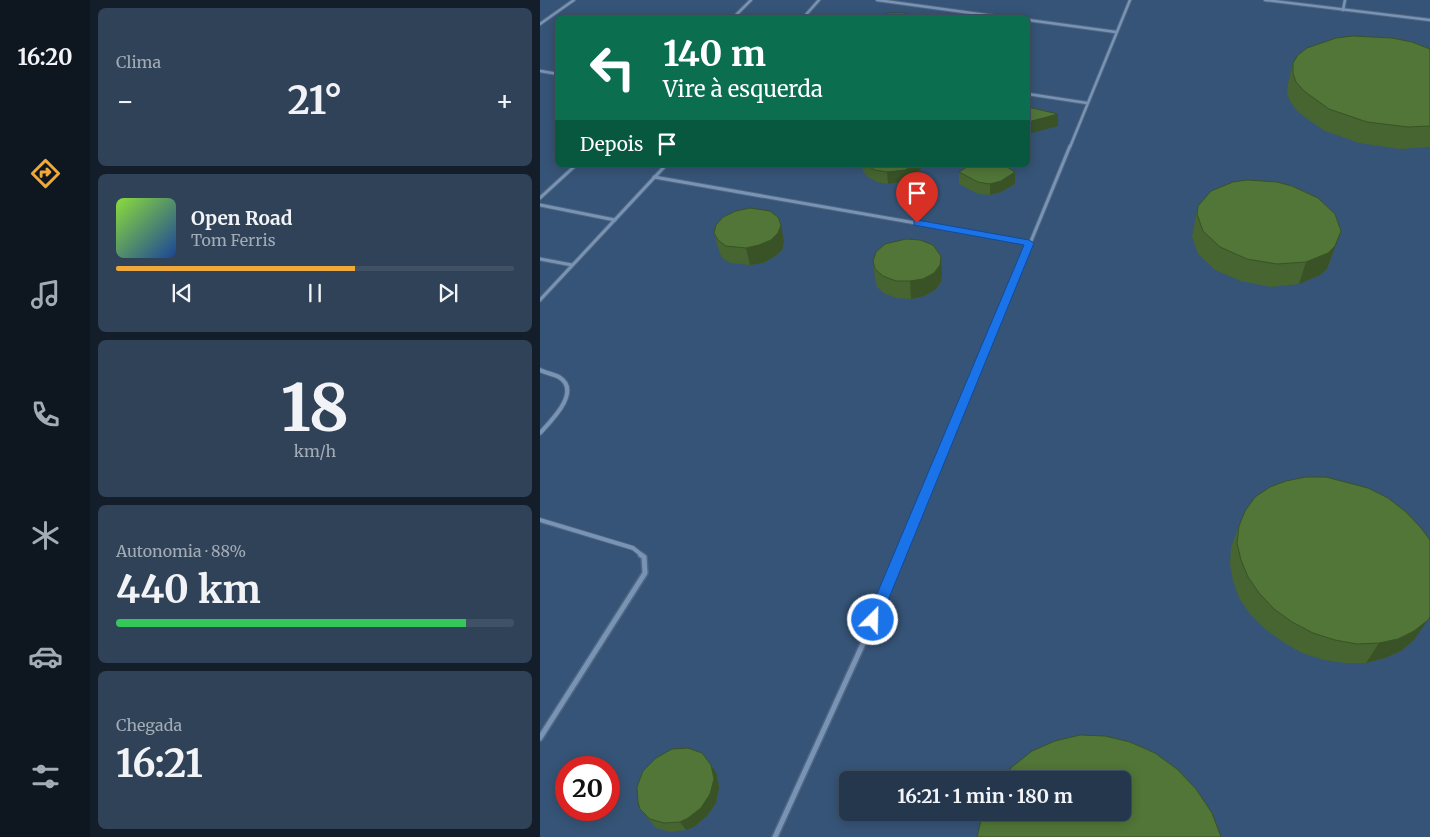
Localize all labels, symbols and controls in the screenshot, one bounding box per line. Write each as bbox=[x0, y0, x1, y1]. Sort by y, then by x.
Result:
text: 140 m bbox=[663, 32, 766, 76]
icon: left bbox=[580, 35, 645, 100]
text: 16:20 bbox=[18, 43, 73, 71]
text: Clima bbox=[116, 52, 161, 72]
text: Vire à esquerda bbox=[663, 75, 823, 103]
text: 21° bbox=[288, 77, 342, 124]
text: − bbox=[116, 83, 135, 119]
text: + bbox=[495, 83, 514, 119]
icon: arrive bbox=[653, 130, 681, 158]
text: Depois bbox=[580, 132, 643, 156]
icon: directions bbox=[28, 156, 63, 191]
pin bbox=[896, 172, 938, 223]
icon: arrive bbox=[903, 179, 931, 207]
text: Open Road bbox=[191, 206, 293, 230]
text: Tom Ferris bbox=[191, 230, 276, 250]
icon: music bbox=[28, 277, 63, 312]
icon: previous bbox=[168, 279, 196, 307]
icon: pause bbox=[301, 279, 329, 307]
icon: next bbox=[434, 279, 462, 307]
text: 18 bbox=[281, 367, 349, 449]
icon: phone bbox=[28, 397, 63, 432]
text: km/h bbox=[294, 441, 336, 461]
icon: climate bbox=[28, 518, 63, 553]
text: Autonomia · 88% bbox=[116, 541, 246, 561]
text: 440 km bbox=[116, 566, 261, 613]
position arrow bbox=[846, 593, 898, 645]
icon: car bbox=[28, 639, 63, 674]
text: Chegada bbox=[116, 715, 182, 735]
text: 16:21 bbox=[116, 740, 203, 787]
speed limit sign: 20 bbox=[555, 756, 620, 821]
icon: filters bbox=[28, 759, 63, 794]
text: 16:21 · 1 min · 180 m bbox=[897, 784, 1073, 808]

